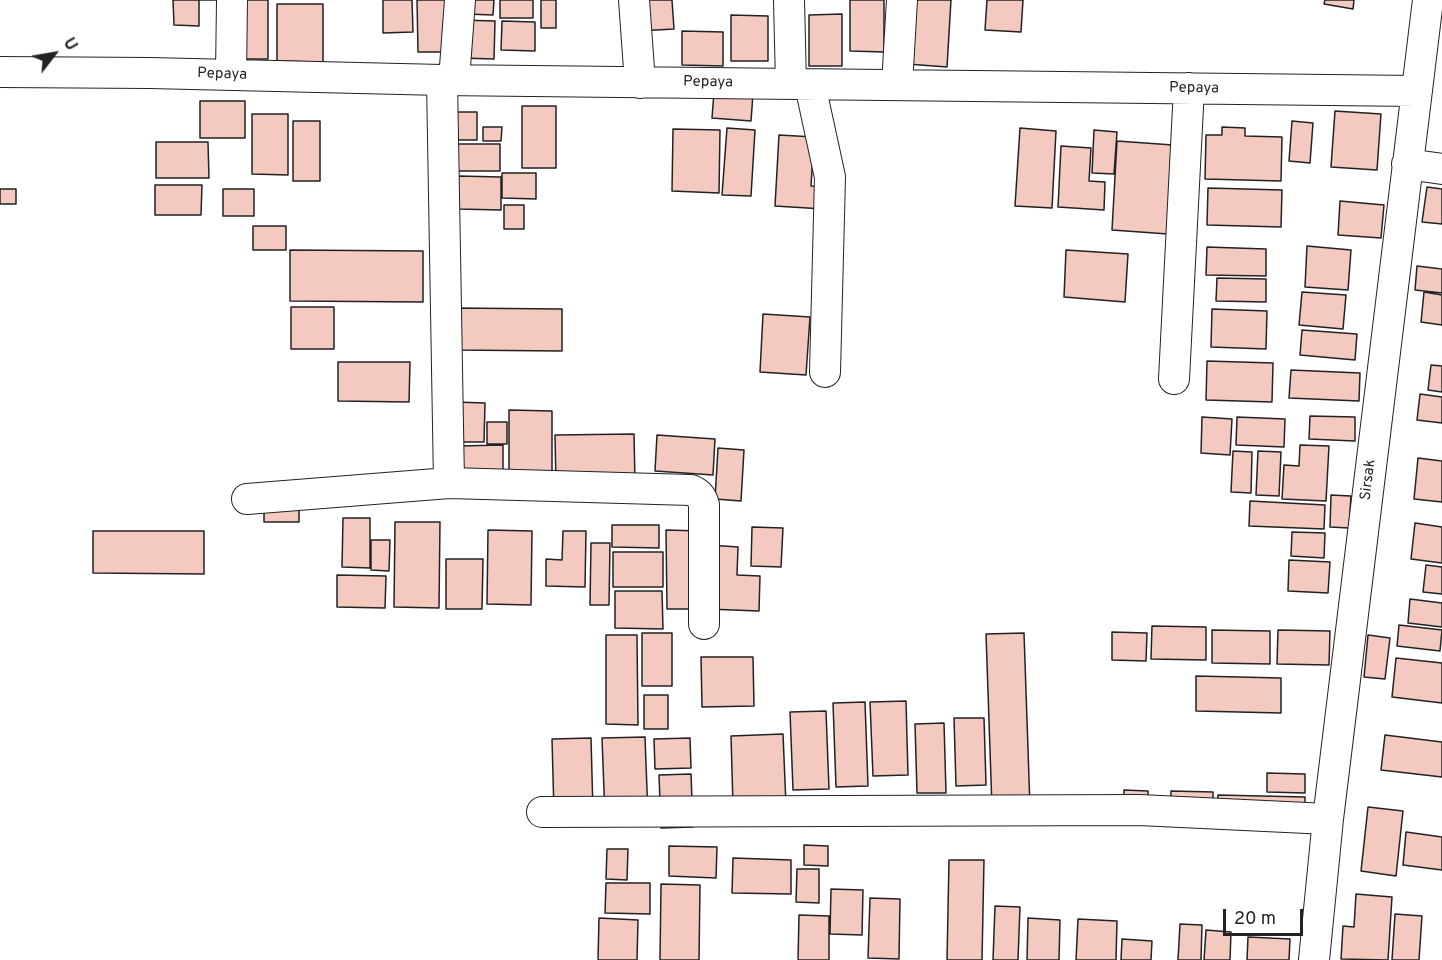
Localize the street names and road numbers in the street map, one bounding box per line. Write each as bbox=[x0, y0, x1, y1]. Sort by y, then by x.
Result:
street label: Pepaya bbox=[197, 65, 247, 85]
street label: Pepaya bbox=[683, 74, 733, 92]
street label: Pepaya bbox=[1169, 80, 1219, 98]
street label: Sirsak bbox=[1358, 458, 1380, 502]

